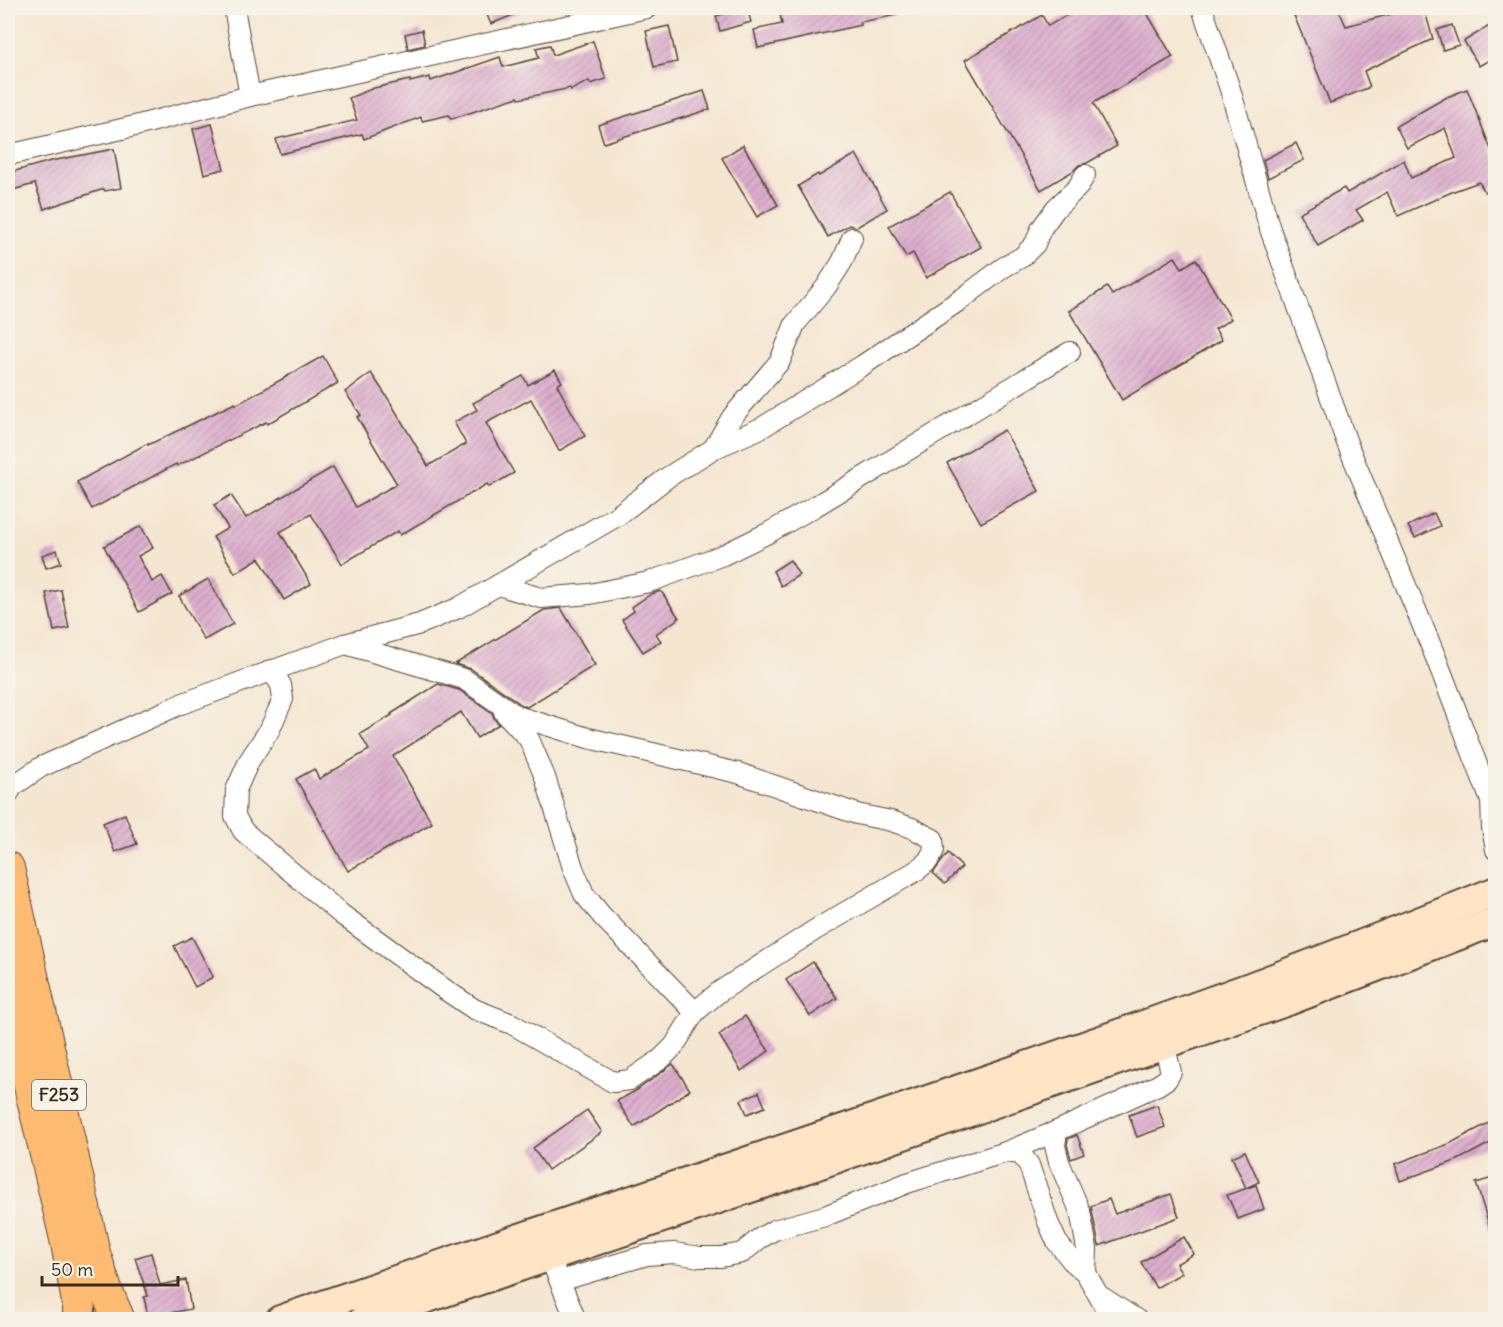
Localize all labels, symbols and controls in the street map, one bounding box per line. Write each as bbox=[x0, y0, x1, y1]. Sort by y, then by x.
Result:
road number: F253 bbox=[32, 1080, 86, 1110]
scale bar bbox=[42, 1249, 178, 1287]
text: 50 m bbox=[51, 1258, 93, 1281]

